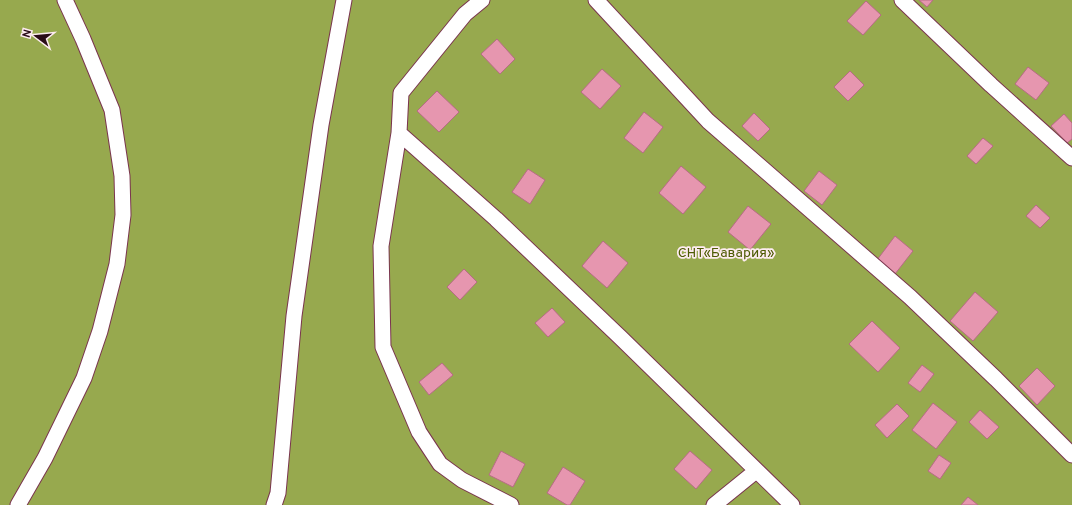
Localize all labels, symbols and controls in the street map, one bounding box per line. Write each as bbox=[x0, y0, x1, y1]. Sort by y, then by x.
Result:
north arrow bbox=[16, 16, 56, 56]
text: N bbox=[20, 28, 35, 39]
park label: СНТ«Бавария» bbox=[678, 245, 774, 262]

